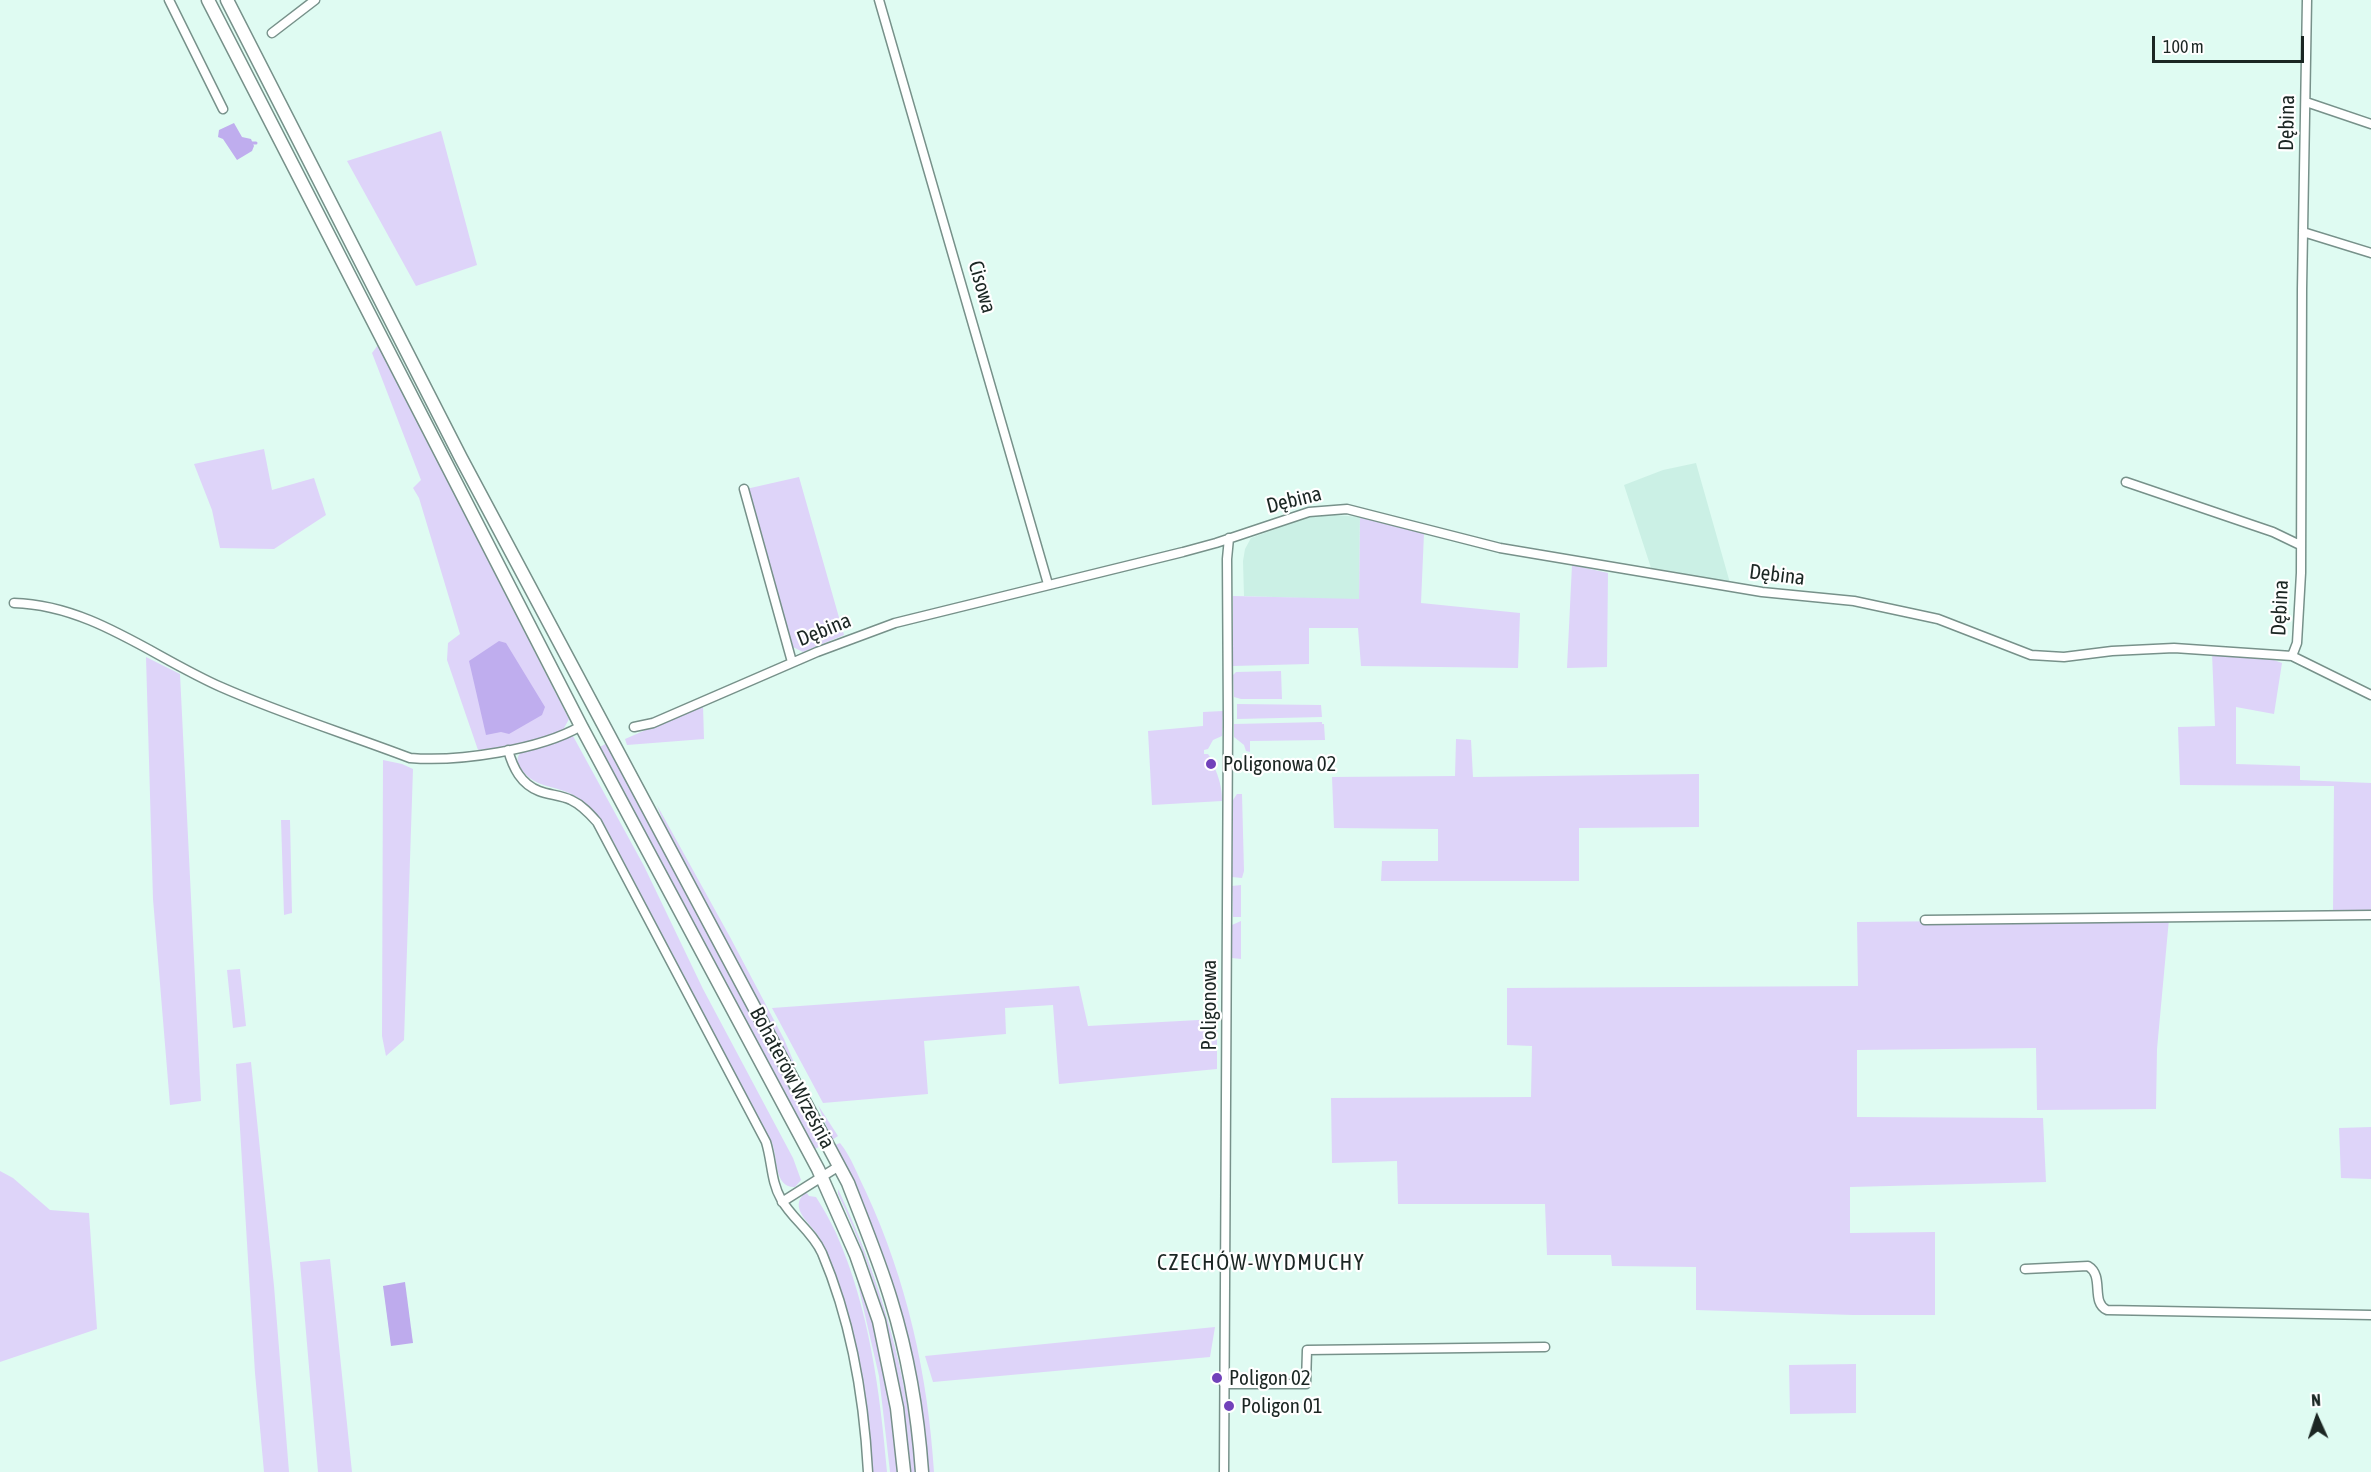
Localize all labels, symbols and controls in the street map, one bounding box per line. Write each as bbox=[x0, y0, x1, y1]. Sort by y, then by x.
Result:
scale bar bbox=[2155, 24, 2306, 62]
text: 100 m bbox=[2163, 36, 2204, 57]
street label: Dębina bbox=[2274, 95, 2300, 151]
street label: Cisowa bbox=[963, 258, 1001, 316]
street label: Dębina bbox=[1264, 481, 1324, 519]
street label: Dębina bbox=[1748, 559, 1806, 591]
street label: Dębina bbox=[2266, 579, 2294, 637]
street label: Dębina bbox=[793, 608, 855, 652]
place label: Poligonowa 02 bbox=[1223, 751, 1336, 777]
marker: Poligonowa 02 bbox=[1204, 757, 1218, 771]
street label: Poligonowa bbox=[1196, 960, 1222, 1050]
street label: Bohaterów Września bbox=[744, 1003, 840, 1153]
district label: CZECHÓW-WYDMUCHY bbox=[1157, 1250, 1365, 1276]
place label: Poligon 02 bbox=[1229, 1365, 1311, 1391]
marker: Poligon 02 bbox=[1210, 1371, 1224, 1385]
north arrow bbox=[2287, 1388, 2347, 1448]
text: N bbox=[2311, 1391, 2321, 1409]
place label: Poligon 01 bbox=[1241, 1393, 1323, 1419]
marker: Poligon 01 bbox=[1222, 1399, 1236, 1413]

